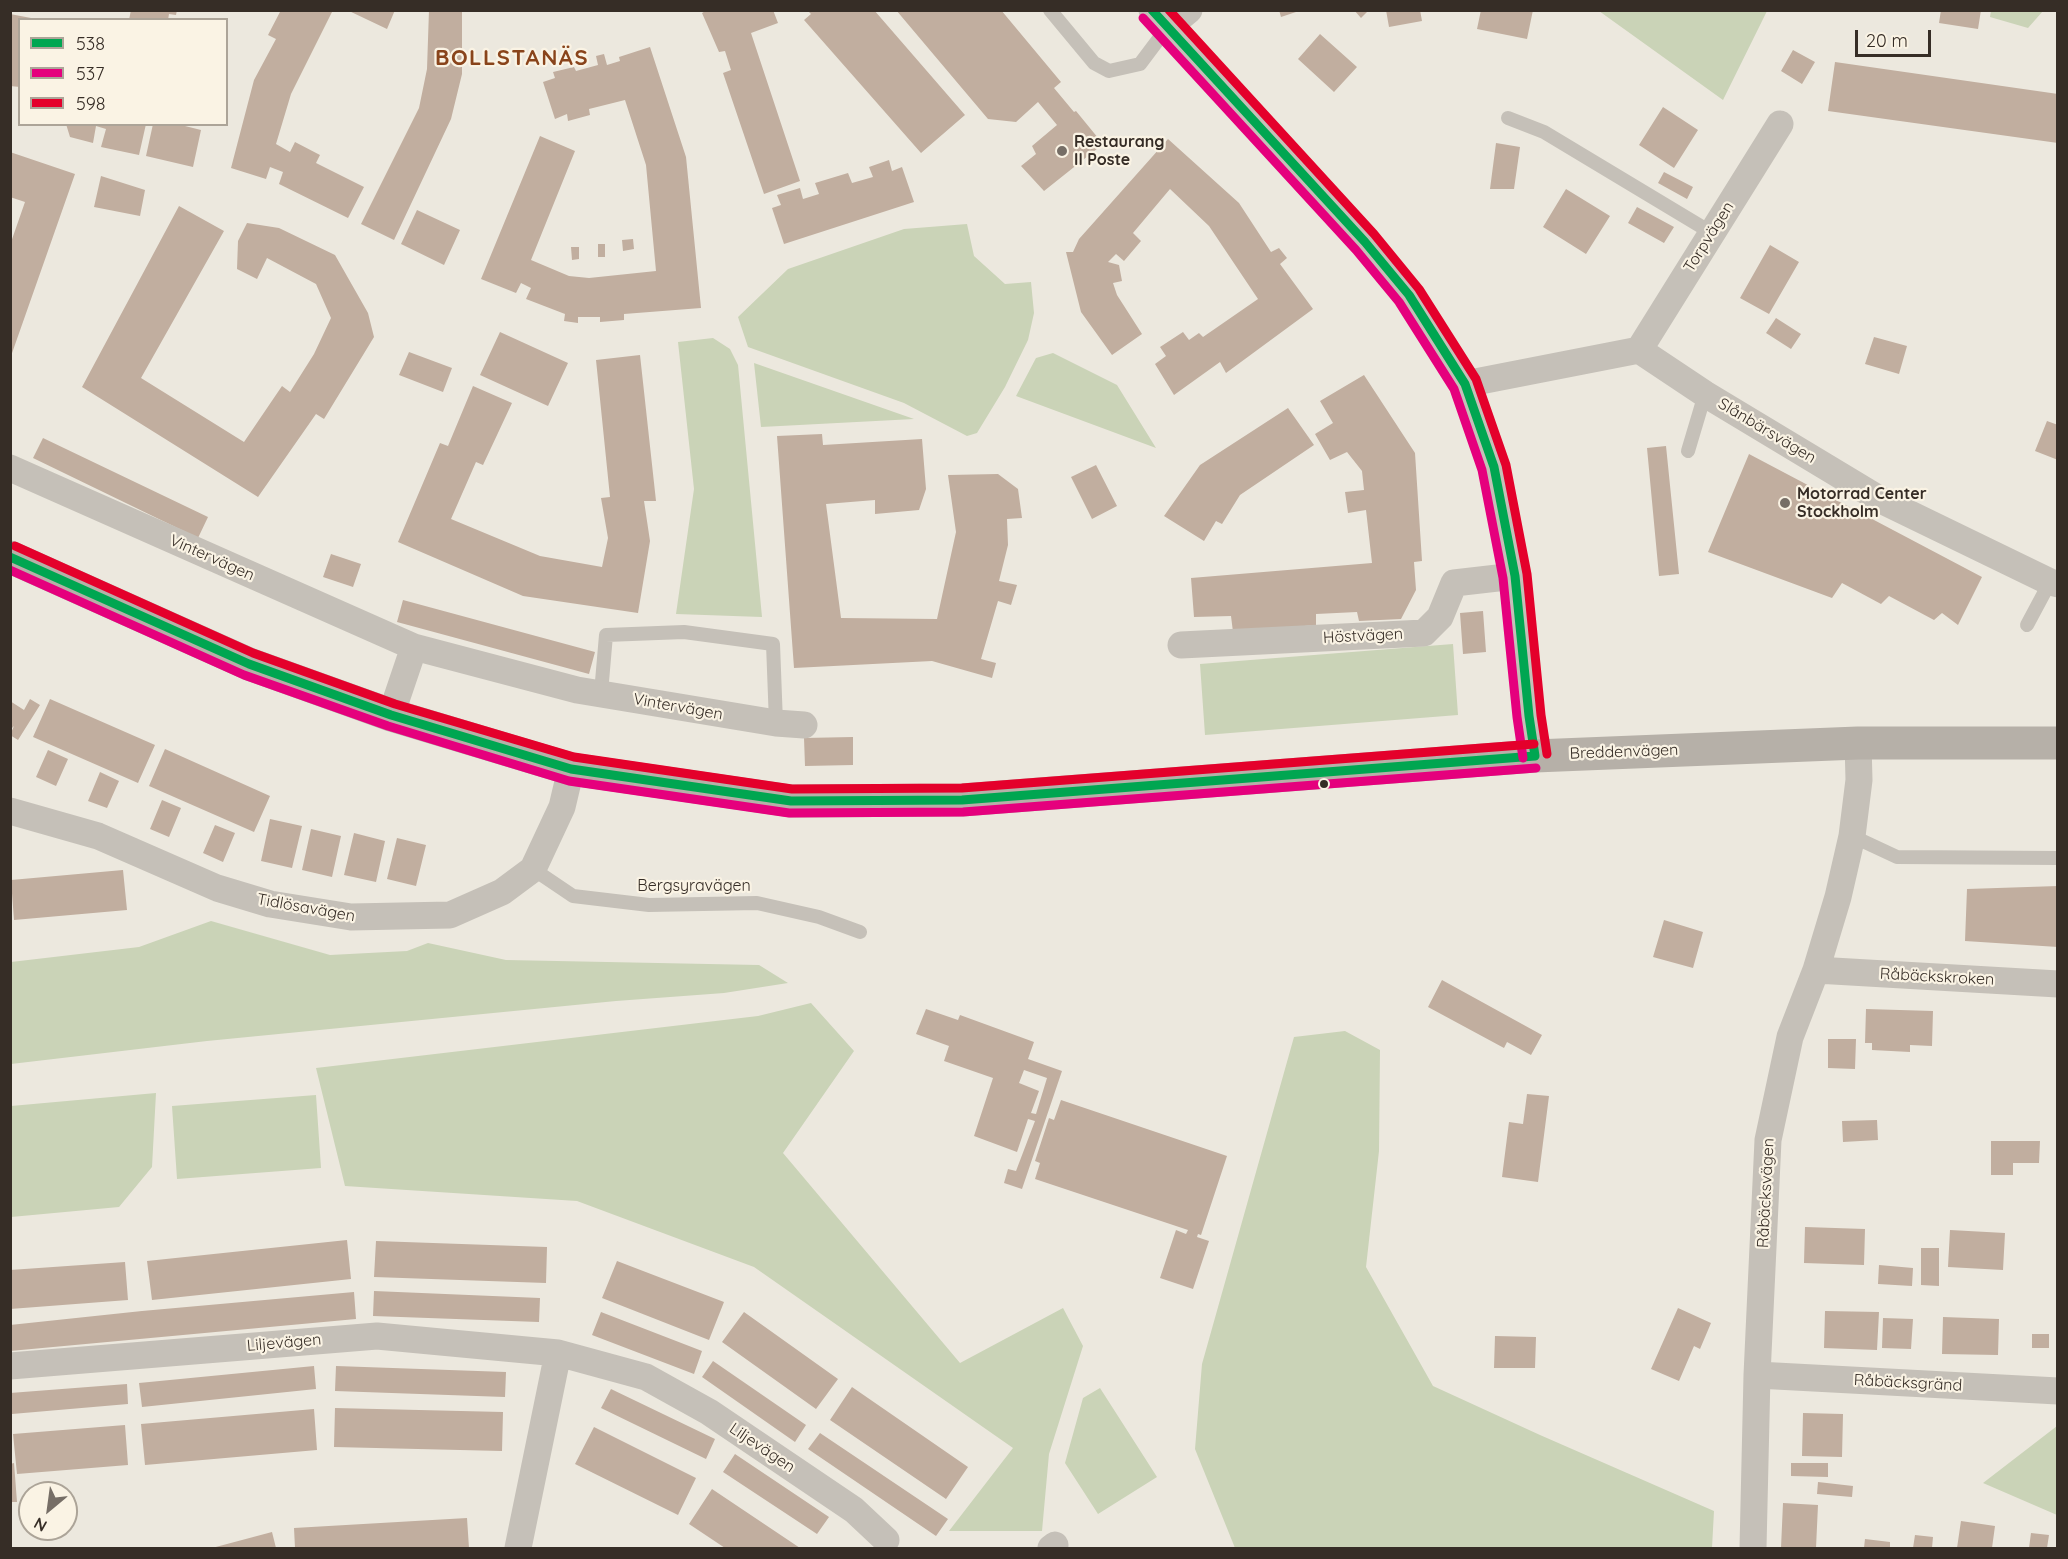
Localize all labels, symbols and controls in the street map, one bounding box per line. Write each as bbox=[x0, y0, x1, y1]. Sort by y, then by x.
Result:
legend bbox=[18, 18, 228, 126]
scale bar bbox=[1858, 18, 1934, 56]
text: 20 m bbox=[1866, 29, 1908, 52]
text: 538 bbox=[76, 32, 105, 55]
district label: BOLLSTANÄS bbox=[435, 45, 589, 71]
text: 537 bbox=[76, 62, 104, 85]
text: 598 bbox=[76, 92, 106, 115]
place label: Restaurang Il Poste bbox=[1074, 132, 1164, 170]
marker: Restaurang Il Poste bbox=[1055, 144, 1069, 158]
street label: Torpvägen bbox=[1680, 198, 1738, 276]
street label: Slånbärsvägen bbox=[1715, 394, 1819, 468]
place label: Motorrad Center Stockholm bbox=[1797, 484, 1927, 522]
marker: Motorrad Center Stockholm bbox=[1778, 496, 1792, 510]
street label: Vintervägen bbox=[167, 531, 257, 585]
street label: Höstvägen bbox=[1322, 624, 1404, 648]
street label: Vintervägen bbox=[632, 690, 724, 724]
street label: Breddenvägen bbox=[1569, 741, 1679, 763]
unlabelled marker bbox=[1318, 778, 1330, 790]
street label: Bergsyravägen bbox=[637, 876, 751, 896]
street label: Tidlösavägen bbox=[255, 890, 357, 926]
street label: Råbäckskroken bbox=[1879, 964, 1995, 990]
street label: Råbäcksvägen bbox=[1754, 1137, 1778, 1249]
street label: Liljevägen bbox=[246, 1330, 322, 1356]
street label: Råbäcksgränd bbox=[1853, 1371, 1963, 1395]
street label: Liljevägen bbox=[726, 1419, 798, 1477]
north arrow bbox=[18, 1481, 78, 1541]
text: N bbox=[30, 1513, 50, 1537]

